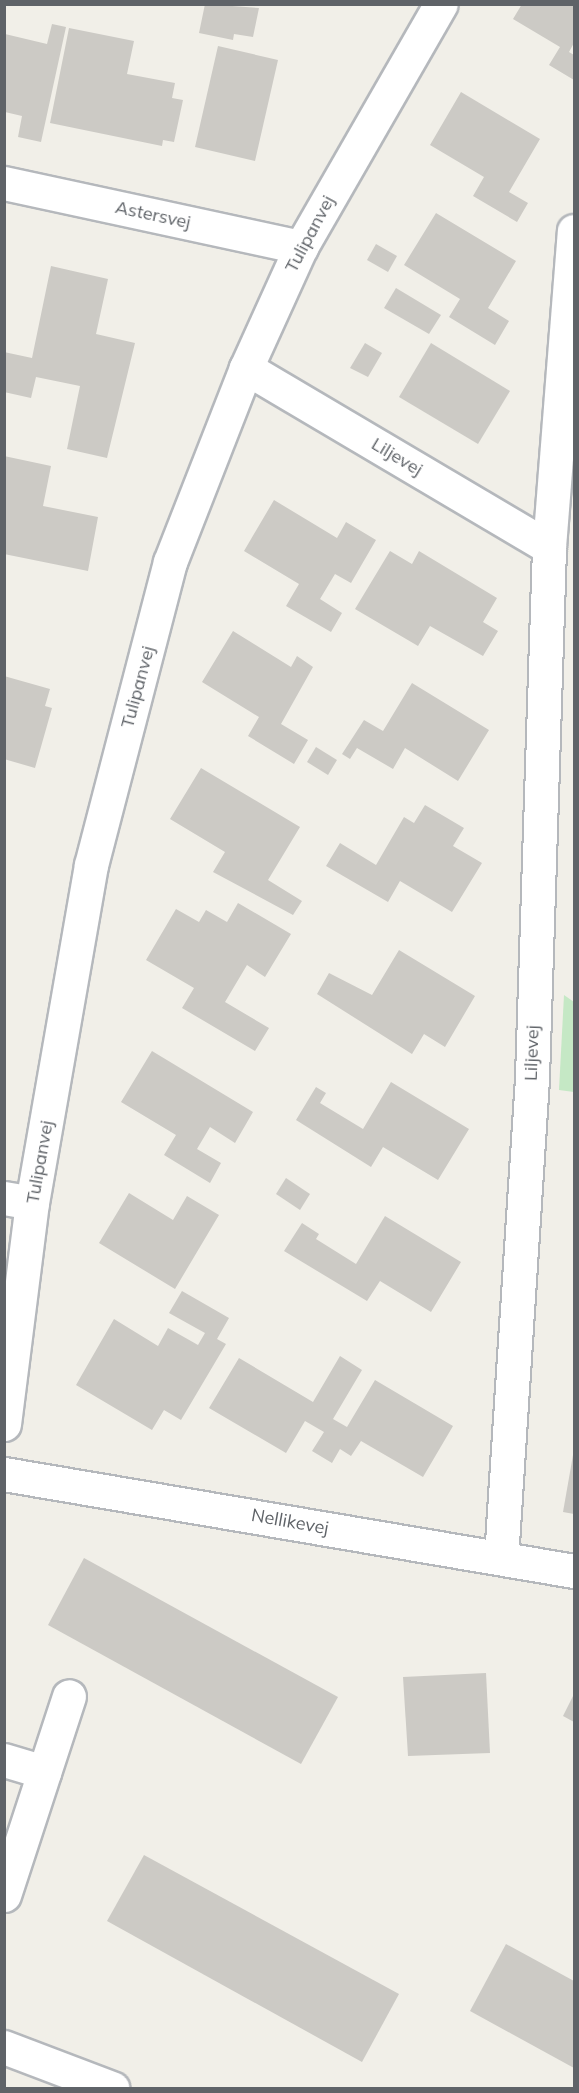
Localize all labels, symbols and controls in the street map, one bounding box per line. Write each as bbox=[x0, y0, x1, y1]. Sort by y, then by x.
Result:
street label: Tulipanvej bbox=[281, 192, 339, 276]
street label: Astersvej bbox=[113, 196, 193, 234]
street label: Liljevej bbox=[368, 433, 426, 481]
street label: Tulipanvej bbox=[117, 644, 159, 730]
street label: Liljevej bbox=[520, 1025, 544, 1081]
street label: Tulipanvej bbox=[22, 1119, 58, 1205]
street label: Nellikevej bbox=[250, 1505, 330, 1539]

